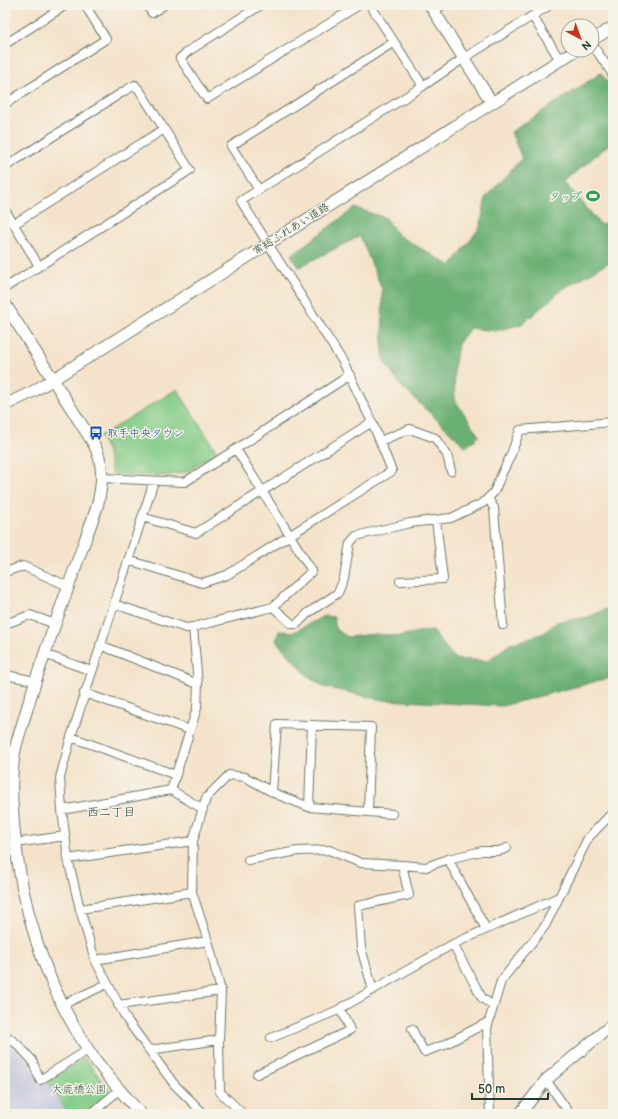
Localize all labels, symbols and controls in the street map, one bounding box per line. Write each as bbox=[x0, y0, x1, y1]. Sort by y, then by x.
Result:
north arrow bbox=[560, 18, 600, 58]
text: N bbox=[579, 38, 594, 53]
sports icon: タップ bbox=[585, 188, 601, 204]
place label: タップ bbox=[549, 190, 582, 203]
street label: 常総ふれあい道路 bbox=[250, 200, 332, 258]
bus stop icon: 取手中央タウン bbox=[88, 425, 104, 441]
place label: 取手中央タウン bbox=[107, 427, 184, 440]
district label: 西二丁目 bbox=[87, 805, 135, 820]
scale bar bbox=[472, 1075, 548, 1101]
text: 50 m bbox=[478, 1082, 505, 1097]
park label: 大鹿橋公園 bbox=[52, 1083, 107, 1096]

